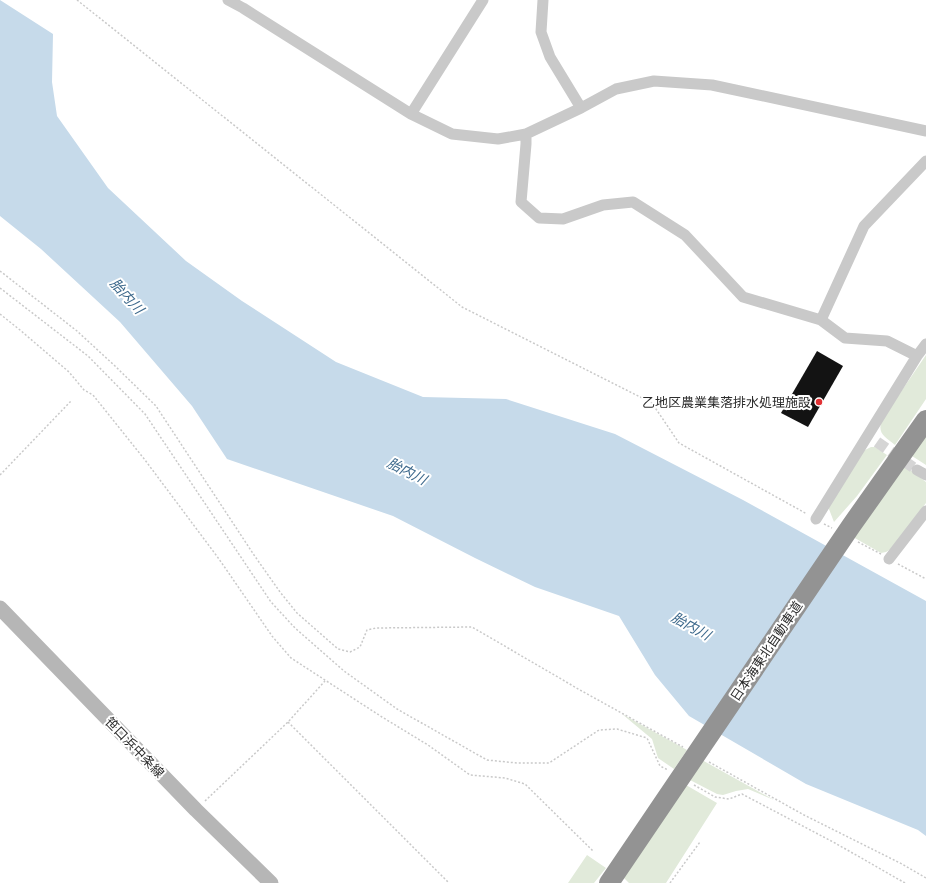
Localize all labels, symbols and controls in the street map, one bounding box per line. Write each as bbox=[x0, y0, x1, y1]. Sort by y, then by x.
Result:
water label: 胎内川 bbox=[106, 274, 149, 319]
place label: 乙地区農業集落排水処理施設 bbox=[642, 394, 811, 410]
marker: 乙地区農業集落排水処理施設 bbox=[814, 397, 824, 407]
water label: 胎内川 bbox=[384, 453, 432, 489]
street label: 日本海東北自動車道 bbox=[727, 598, 805, 704]
water label: 胎内川 bbox=[668, 608, 715, 645]
street label: 笹口浜中条線 bbox=[102, 713, 168, 781]

